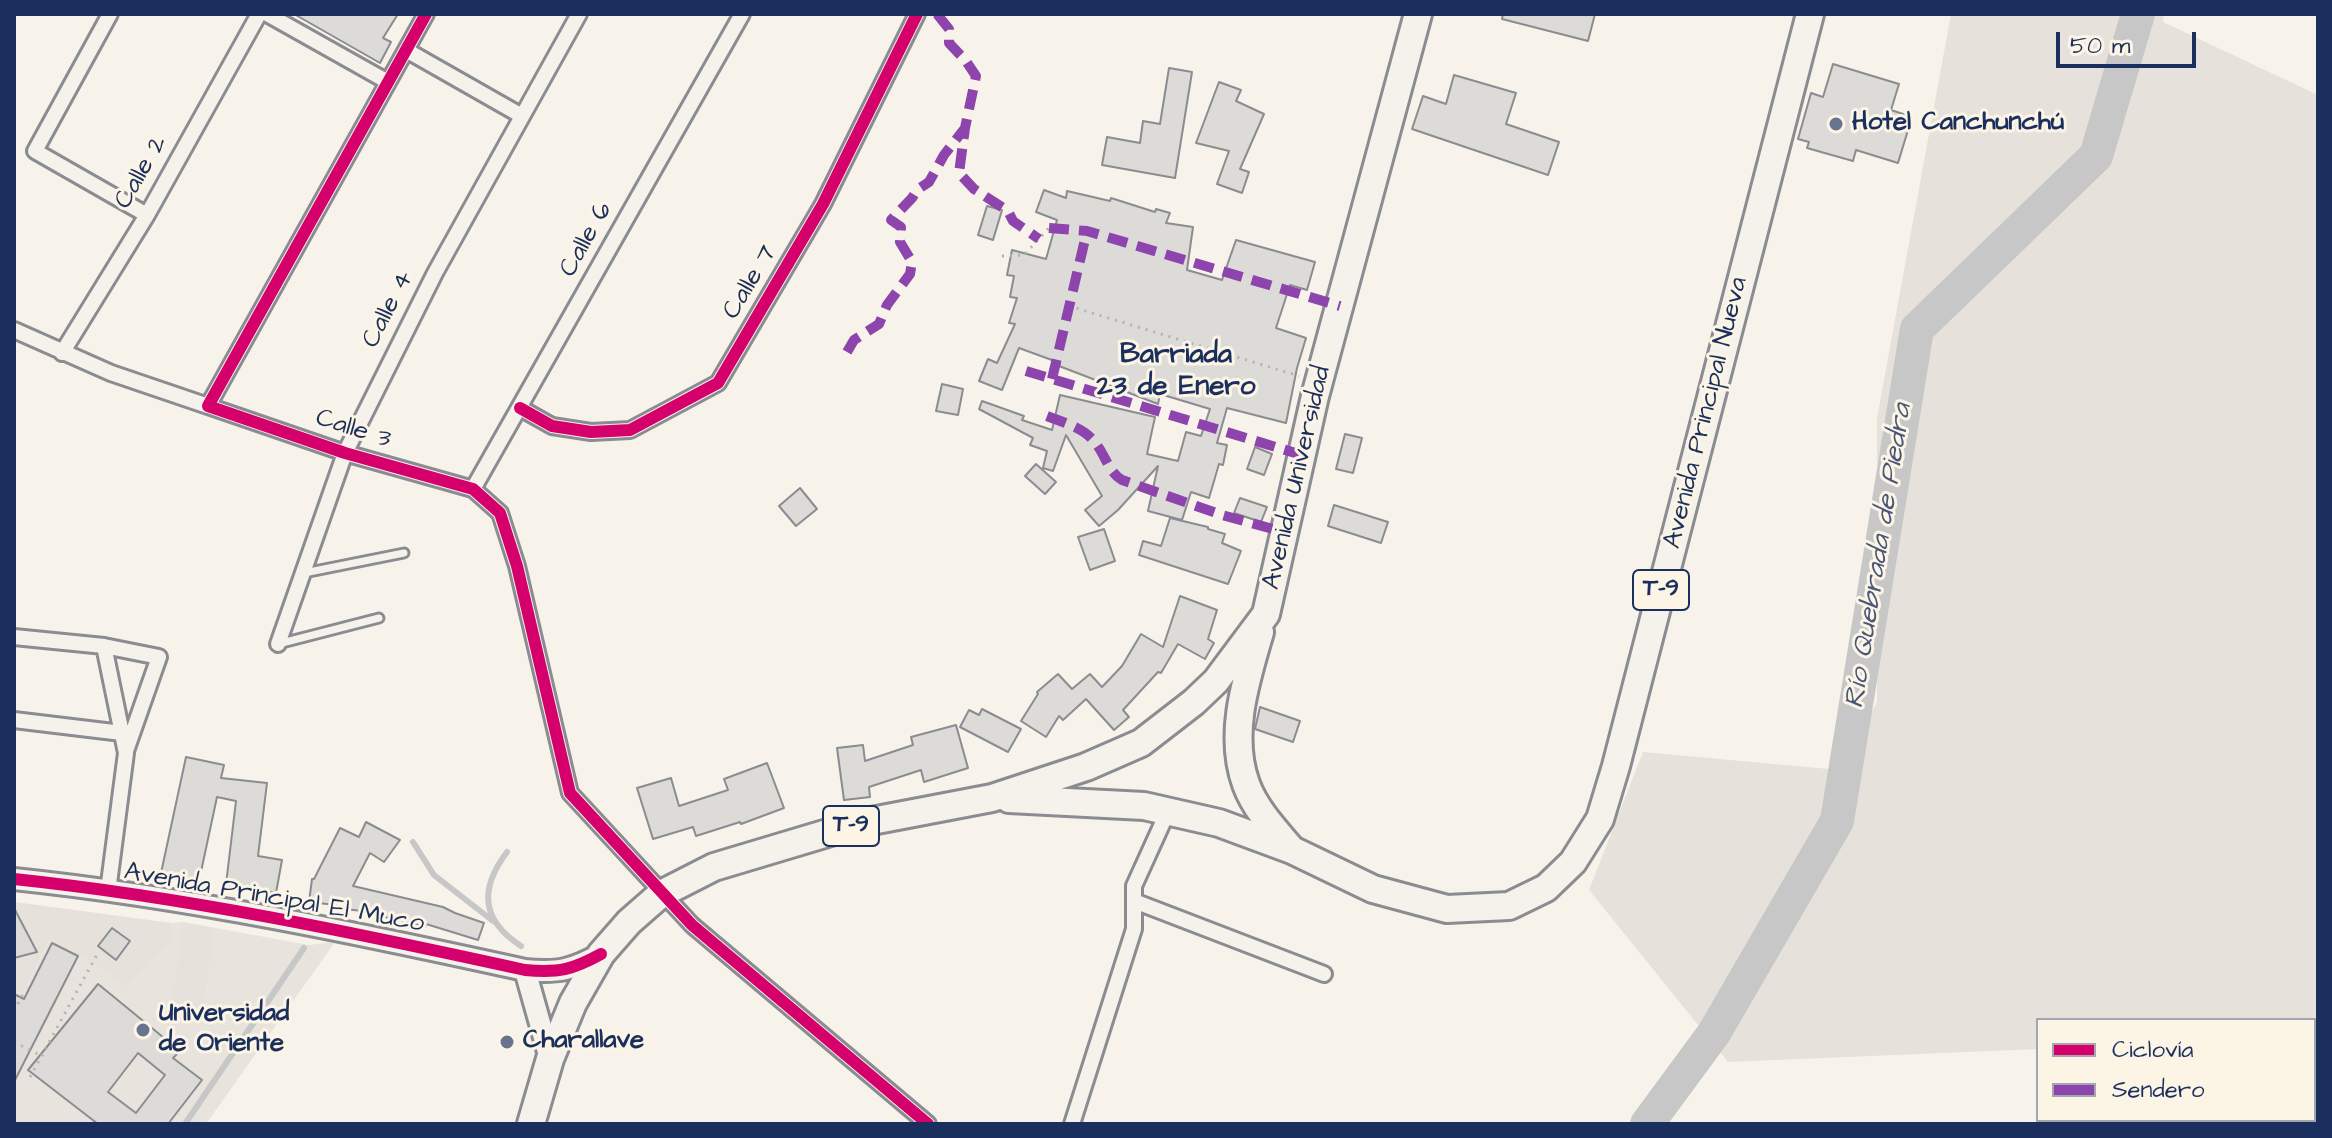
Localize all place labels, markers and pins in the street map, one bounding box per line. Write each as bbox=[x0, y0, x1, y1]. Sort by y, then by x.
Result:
place label: Hotel Canchunchú bbox=[1852, 108, 2064, 140]
marker: Hotel Canchunchú bbox=[1827, 115, 1845, 133]
place label: Universidad de Oriente bbox=[159, 999, 289, 1060]
marker: Universidad de Oriente bbox=[134, 1021, 152, 1039]
place label: Charallave bbox=[523, 1026, 644, 1058]
marker: Charallave bbox=[498, 1033, 516, 1051]

